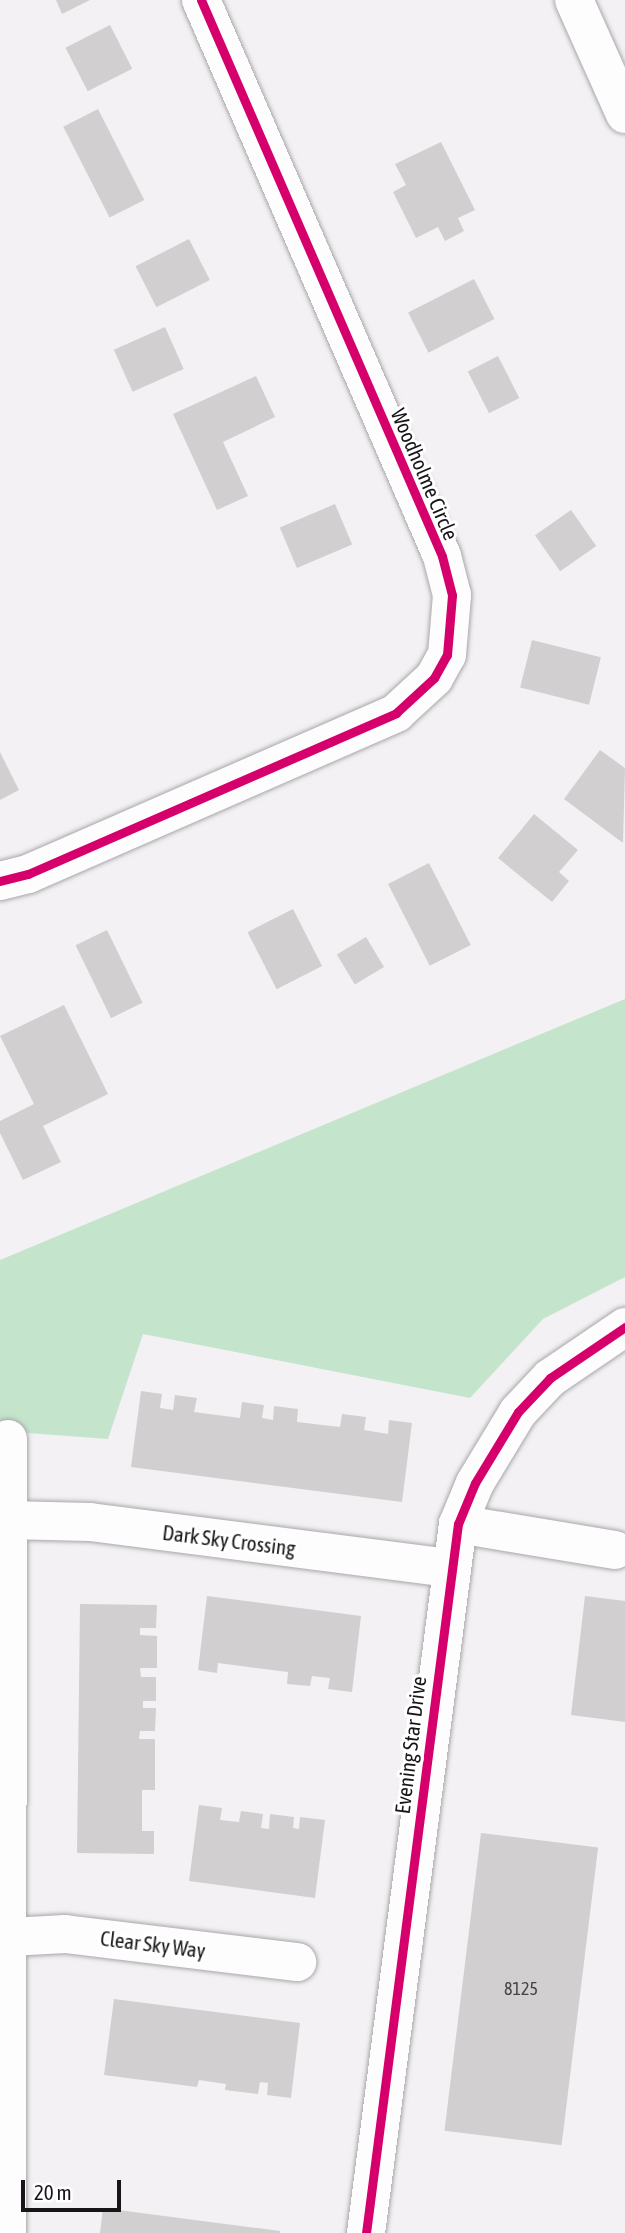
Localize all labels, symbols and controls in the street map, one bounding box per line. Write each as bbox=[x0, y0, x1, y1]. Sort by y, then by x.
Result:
street label: Woodholme Circle bbox=[386, 404, 464, 544]
street label: Dark Sky Crossing bbox=[161, 1519, 297, 1561]
street label: Evening Star Drive bbox=[389, 1675, 431, 1815]
street label: Clear Sky Way bbox=[99, 1925, 207, 1963]
house number: 8125 bbox=[504, 1978, 538, 2000]
scale bar bbox=[24, 2166, 124, 2210]
text: 20 m bbox=[34, 2180, 72, 2204]

